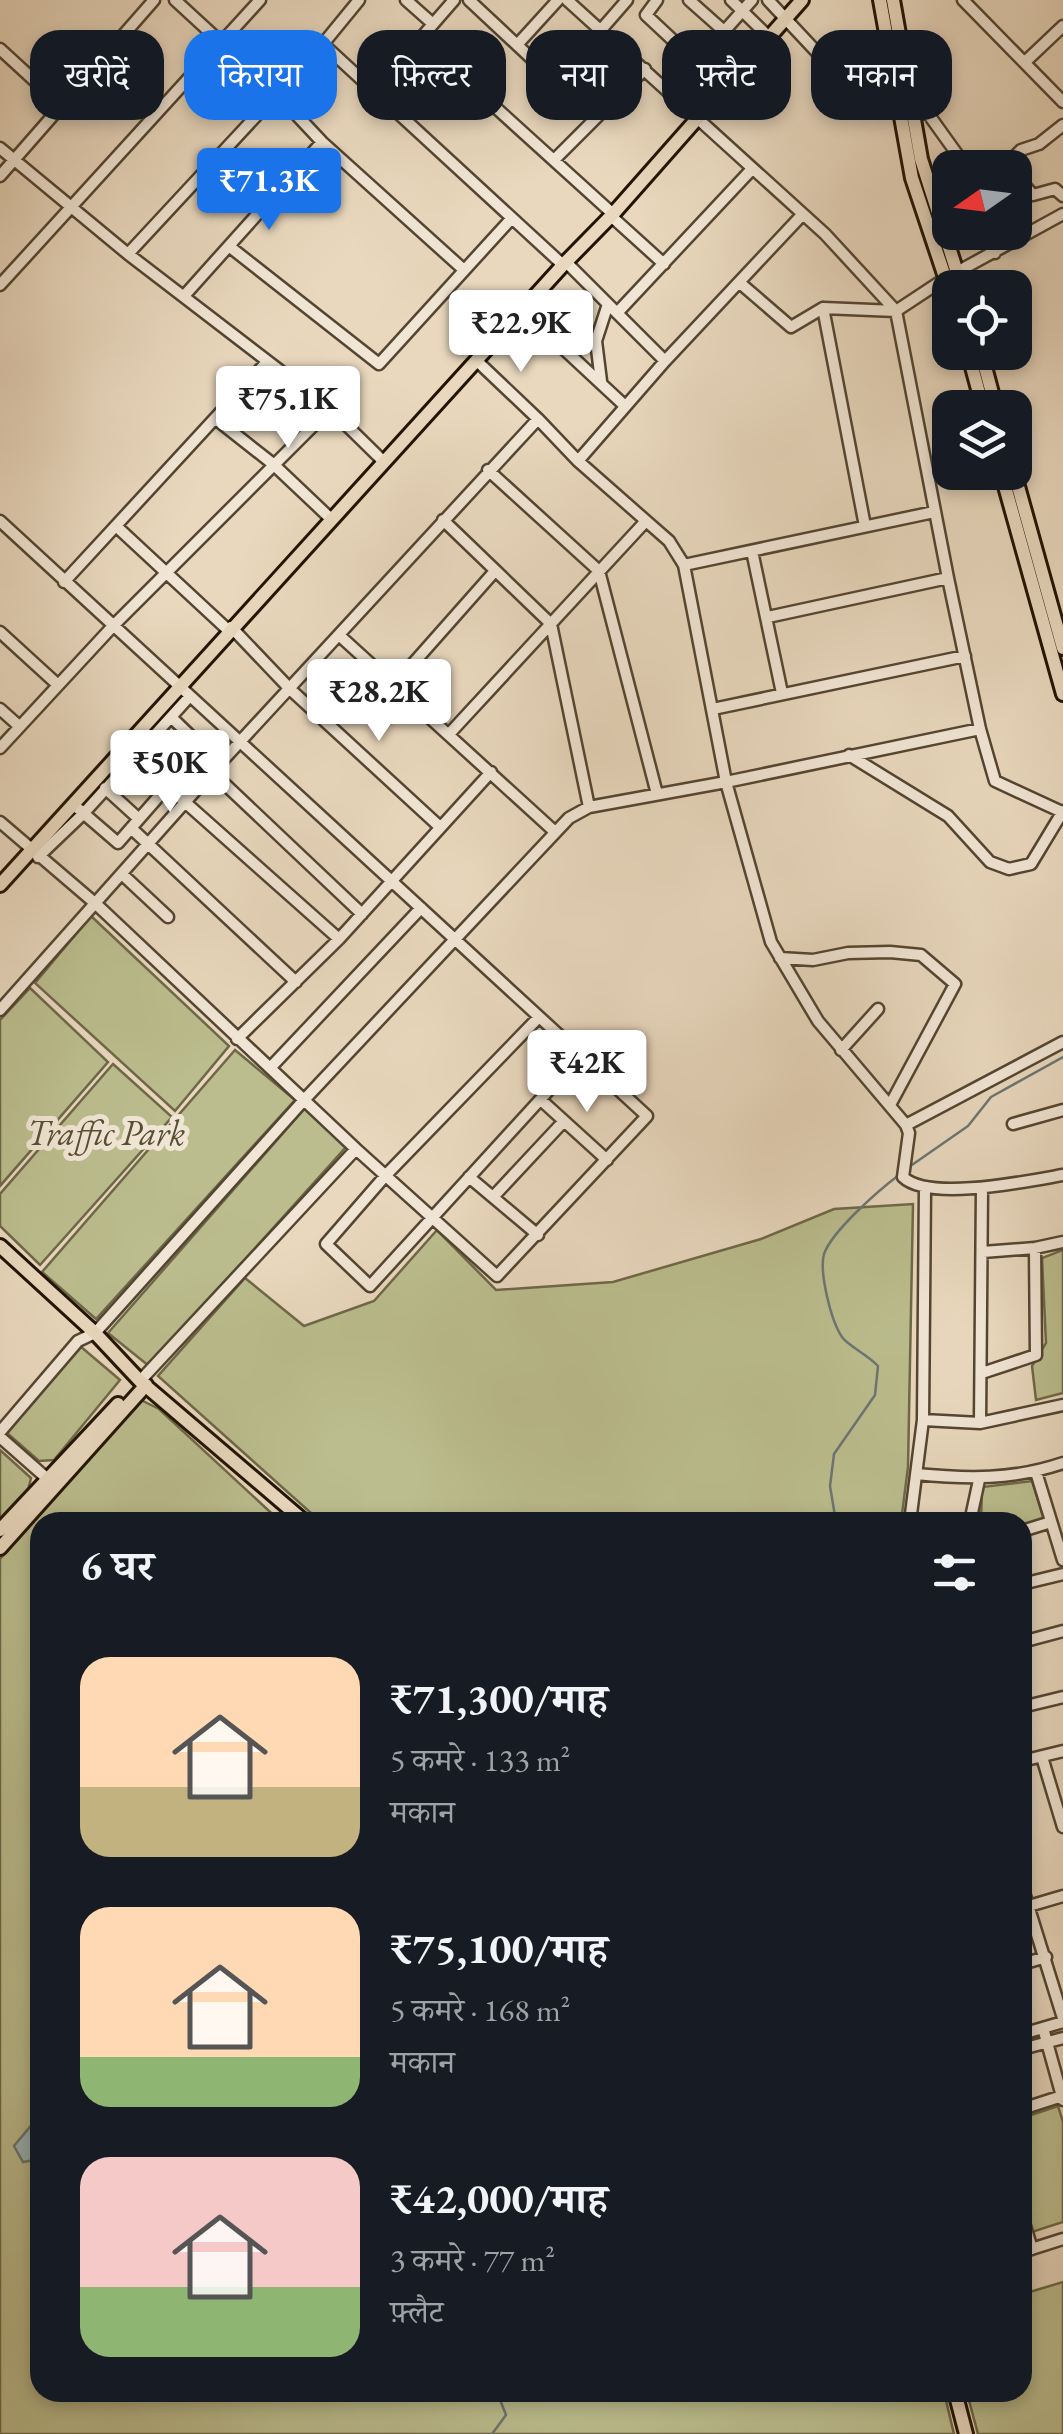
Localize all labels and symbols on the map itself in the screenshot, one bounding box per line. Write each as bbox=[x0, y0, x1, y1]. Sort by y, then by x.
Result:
pin: ₹71.3K bbox=[188, 148, 350, 233]
north arrow bbox=[932, 150, 1032, 250]
pin: ₹22.9K bbox=[440, 290, 602, 375]
pin: ₹75.1K bbox=[207, 366, 369, 451]
pin: ₹28.2K bbox=[298, 659, 460, 744]
pin: ₹50K bbox=[111, 730, 229, 815]
pin: ₹42K bbox=[528, 1030, 646, 1115]
park label: Traffic Park bbox=[27, 1110, 185, 1156]

